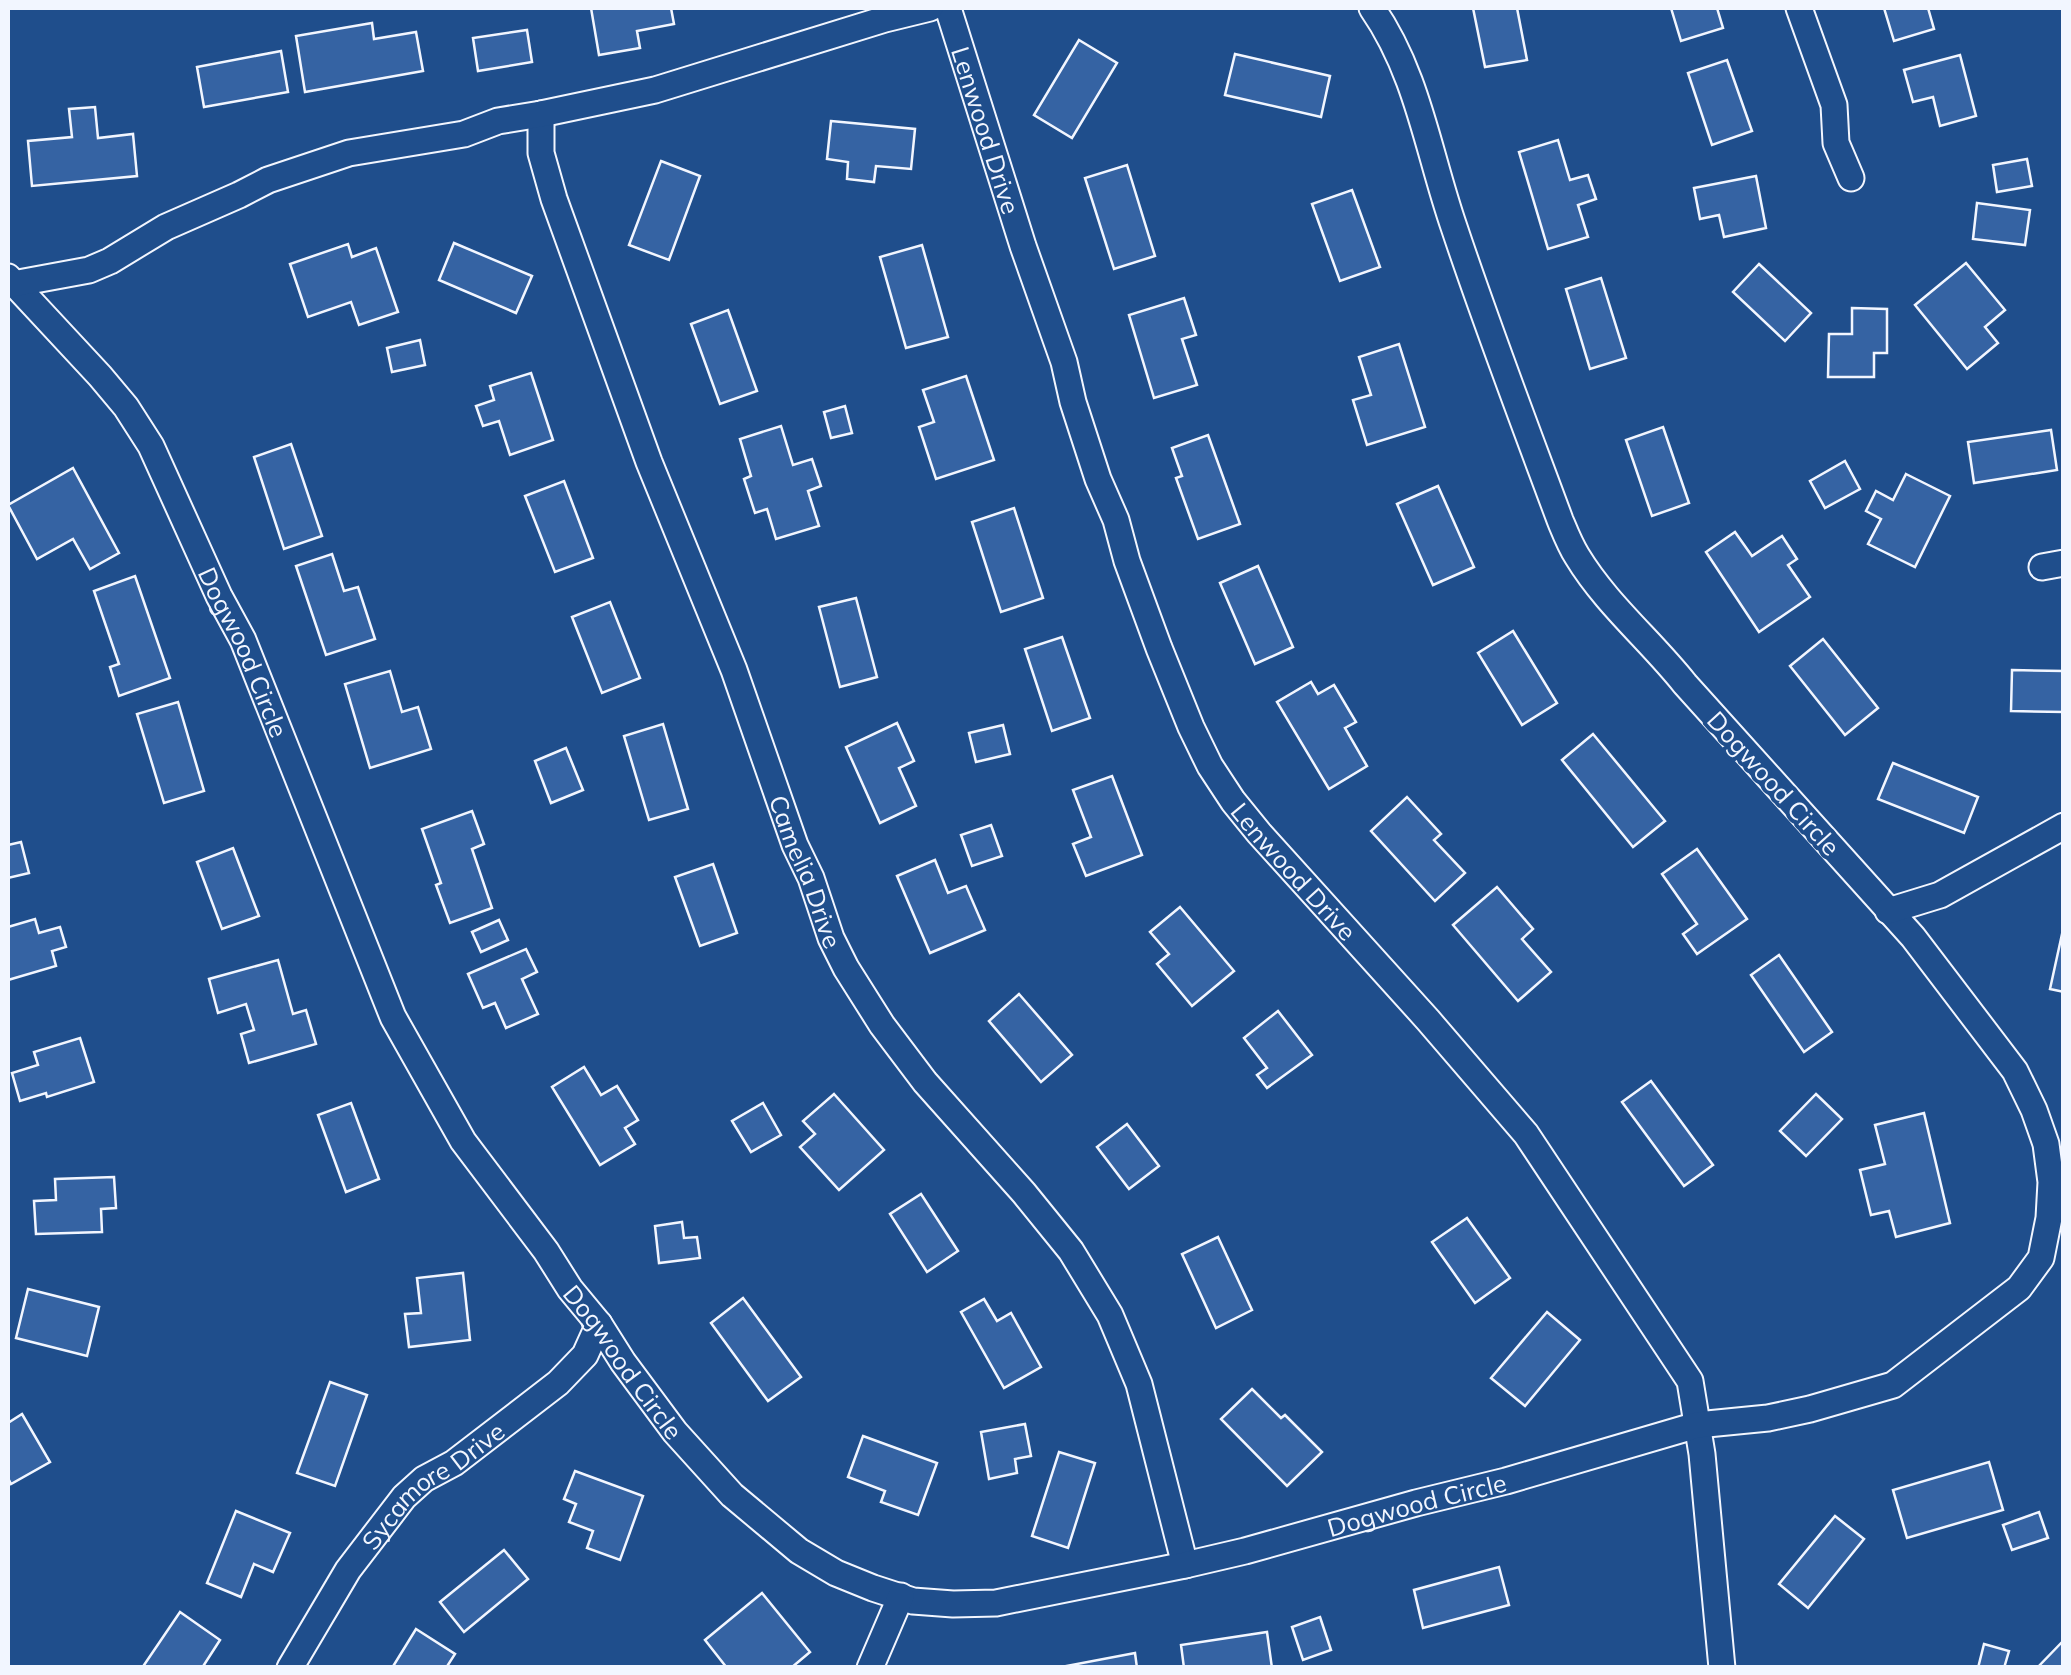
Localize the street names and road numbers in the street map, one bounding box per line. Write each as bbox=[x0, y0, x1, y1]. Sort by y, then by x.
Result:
street label: Lenwood Drive bbox=[946, 43, 1027, 218]
street label: Dogwood Circle bbox=[192, 562, 296, 742]
street label: Dogwood Circle bbox=[1701, 704, 1847, 862]
street label: Camelia Drive bbox=[763, 791, 849, 953]
street label: Lenwood Drive bbox=[1225, 796, 1363, 946]
street label: Dogwood Circle bbox=[557, 1278, 690, 1445]
street label: Sycamore Drive bbox=[354, 1415, 510, 1555]
street label: Dogwood Circle bbox=[1324, 1466, 1509, 1543]

